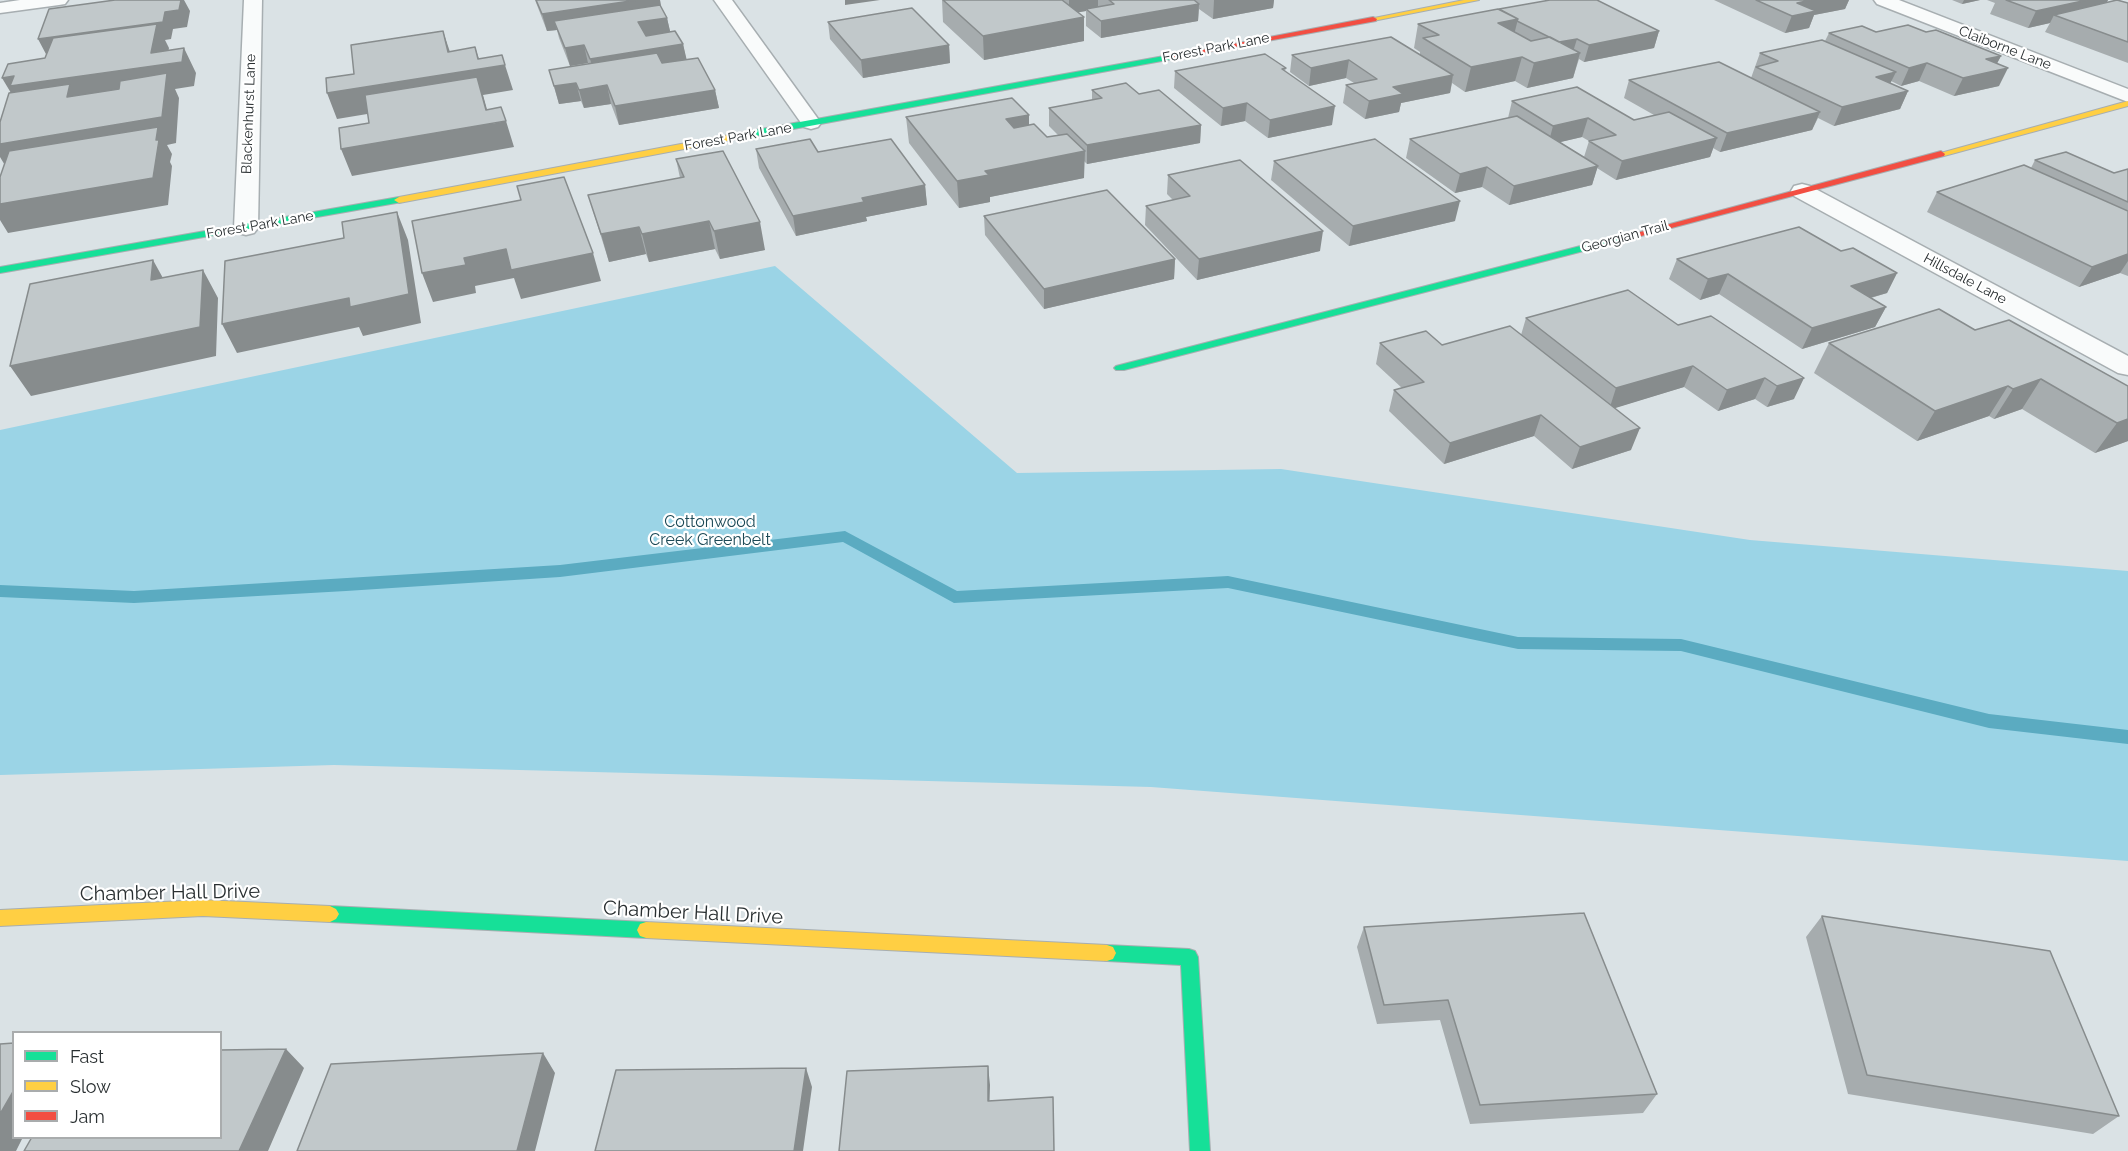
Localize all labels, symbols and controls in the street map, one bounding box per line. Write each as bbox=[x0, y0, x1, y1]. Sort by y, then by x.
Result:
street label: Claiborne Lane bbox=[1956, 23, 2054, 73]
street label: Forest Park Lane bbox=[1161, 29, 1271, 67]
street label: Blackenhurst Lane bbox=[239, 54, 259, 174]
street label: Forest Park Lane bbox=[683, 119, 793, 155]
street label: Forest Park Lane bbox=[205, 207, 315, 243]
street label: Georgian Trail bbox=[1580, 217, 1670, 257]
street label: Hillsdale Lane bbox=[1920, 250, 2010, 308]
park label: Cottonwood Creek Greenbelt bbox=[649, 512, 771, 550]
street label: Chamber Hall Drive bbox=[80, 879, 260, 907]
street label: Chamber Hall Drive bbox=[602, 896, 784, 930]
legend bbox=[12, 1031, 222, 1139]
text: Fast bbox=[70, 1046, 104, 1067]
text: Slow bbox=[70, 1076, 111, 1097]
text: Jam bbox=[70, 1106, 105, 1127]

